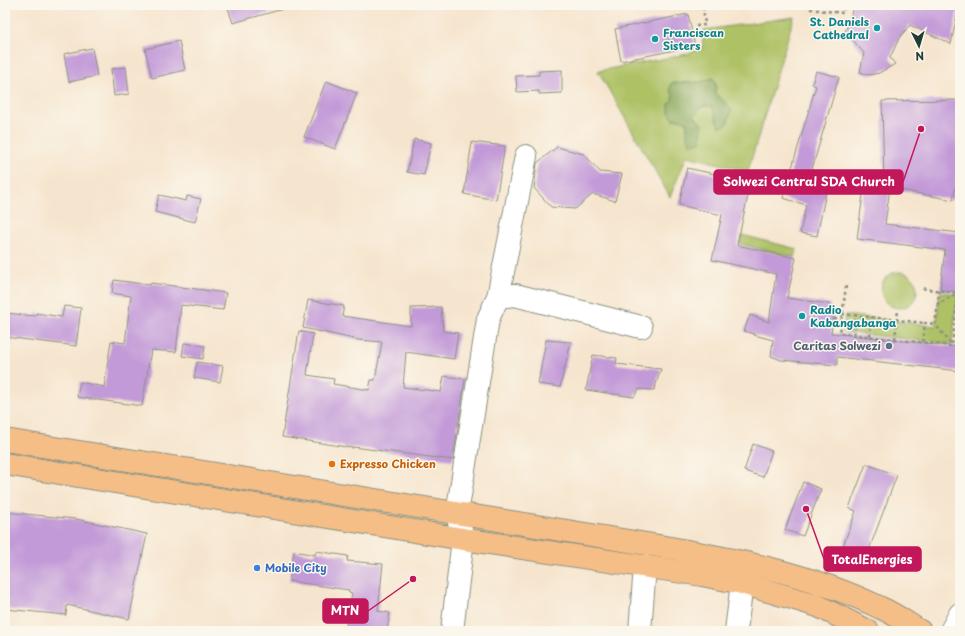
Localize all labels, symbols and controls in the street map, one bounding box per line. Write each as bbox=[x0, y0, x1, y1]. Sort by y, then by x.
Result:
place label: St. Daniels Cathedral bbox=[810, 13, 869, 43]
marker: St. Daniels Cathedral bbox=[872, 23, 882, 33]
place label: Franciscan Sisters bbox=[663, 24, 724, 54]
north arrow bbox=[899, 26, 939, 66]
marker: Franciscan Sisters bbox=[650, 34, 660, 44]
text: N bbox=[915, 48, 925, 65]
callout: Solwezi Central SDA Church bbox=[714, 170, 903, 194]
text: Solwezi Central SDA Church bbox=[723, 172, 895, 190]
place label: Radio Kabangabanga bbox=[810, 301, 897, 331]
marker: Radio Kabangabanga bbox=[797, 311, 807, 321]
place label: Caritas Solwezi bbox=[793, 337, 882, 354]
marker: Caritas Solwezi bbox=[884, 341, 894, 351]
place label: Expresso Chicken bbox=[340, 455, 436, 472]
marker: Expresso Chicken bbox=[327, 459, 337, 469]
callout: TotalEnergies bbox=[824, 547, 921, 571]
text: TotalEnergies bbox=[831, 550, 913, 568]
place label: Mobile City bbox=[265, 559, 327, 576]
marker: Mobile City bbox=[252, 563, 262, 573]
callout: MTN bbox=[323, 599, 368, 623]
text: MTN bbox=[331, 601, 359, 619]

